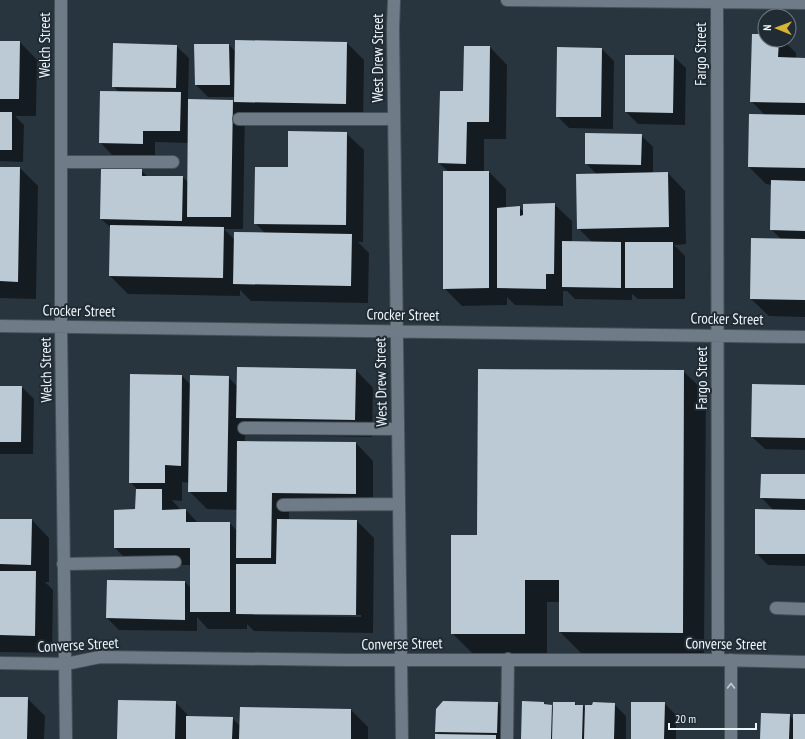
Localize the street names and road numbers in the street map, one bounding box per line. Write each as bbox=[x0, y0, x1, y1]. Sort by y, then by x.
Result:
street label: Welch Street bbox=[35, 12, 54, 78]
street label: West Drew Street bbox=[368, 14, 387, 102]
street label: Fargo Street bbox=[691, 22, 710, 86]
street label: Crocker Street bbox=[42, 300, 116, 321]
street label: Crocker Street bbox=[366, 304, 440, 325]
street label: Crocker Street bbox=[690, 308, 764, 329]
street label: Welch Street bbox=[35, 337, 56, 403]
street label: West Drew Street bbox=[370, 337, 391, 427]
street label: Fargo Street bbox=[692, 346, 711, 410]
street label: Converse Street bbox=[37, 633, 119, 656]
street label: Converse Street bbox=[361, 633, 443, 654]
street label: Converse Street bbox=[685, 633, 767, 654]

